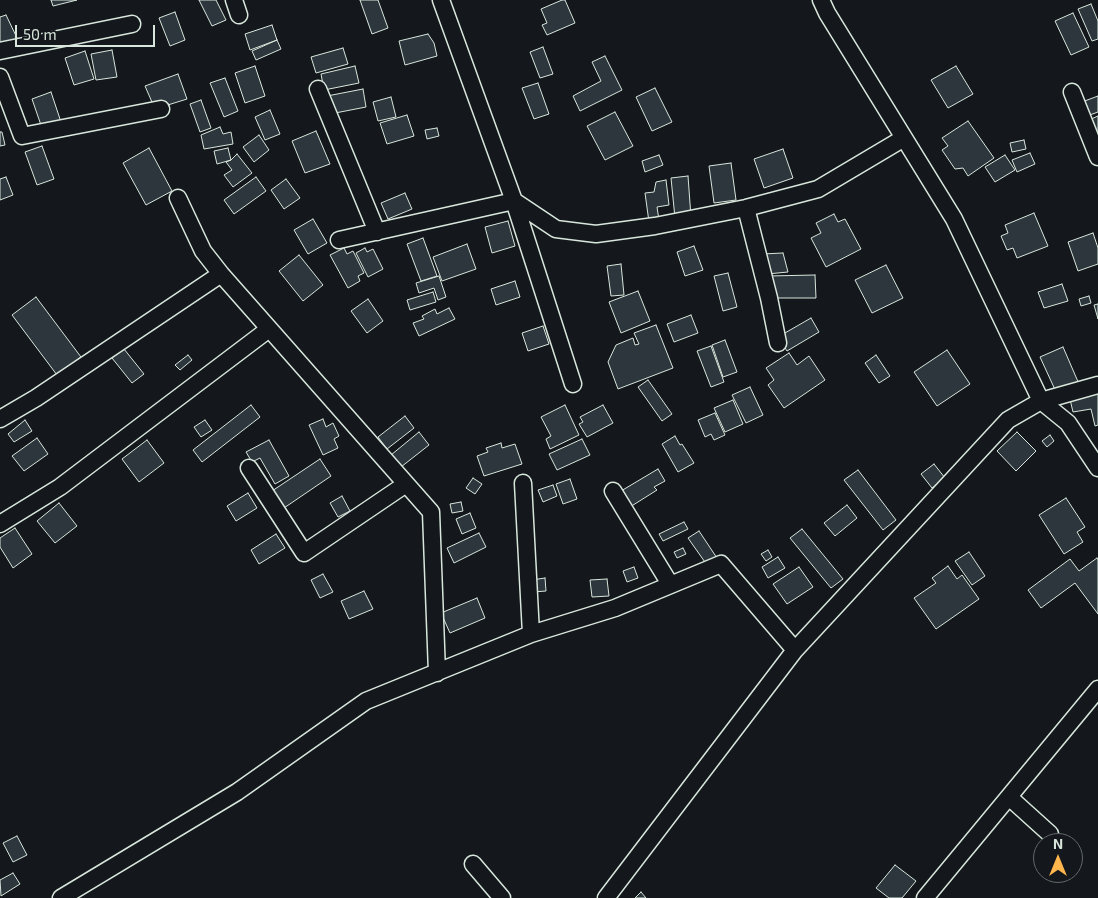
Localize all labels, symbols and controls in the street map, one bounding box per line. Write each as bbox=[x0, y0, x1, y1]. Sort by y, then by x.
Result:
scale bar bbox=[18, 15, 158, 47]
text: 50 m bbox=[23, 25, 57, 43]
north arrow bbox=[1033, 833, 1083, 883]
text: N bbox=[1053, 835, 1063, 852]

